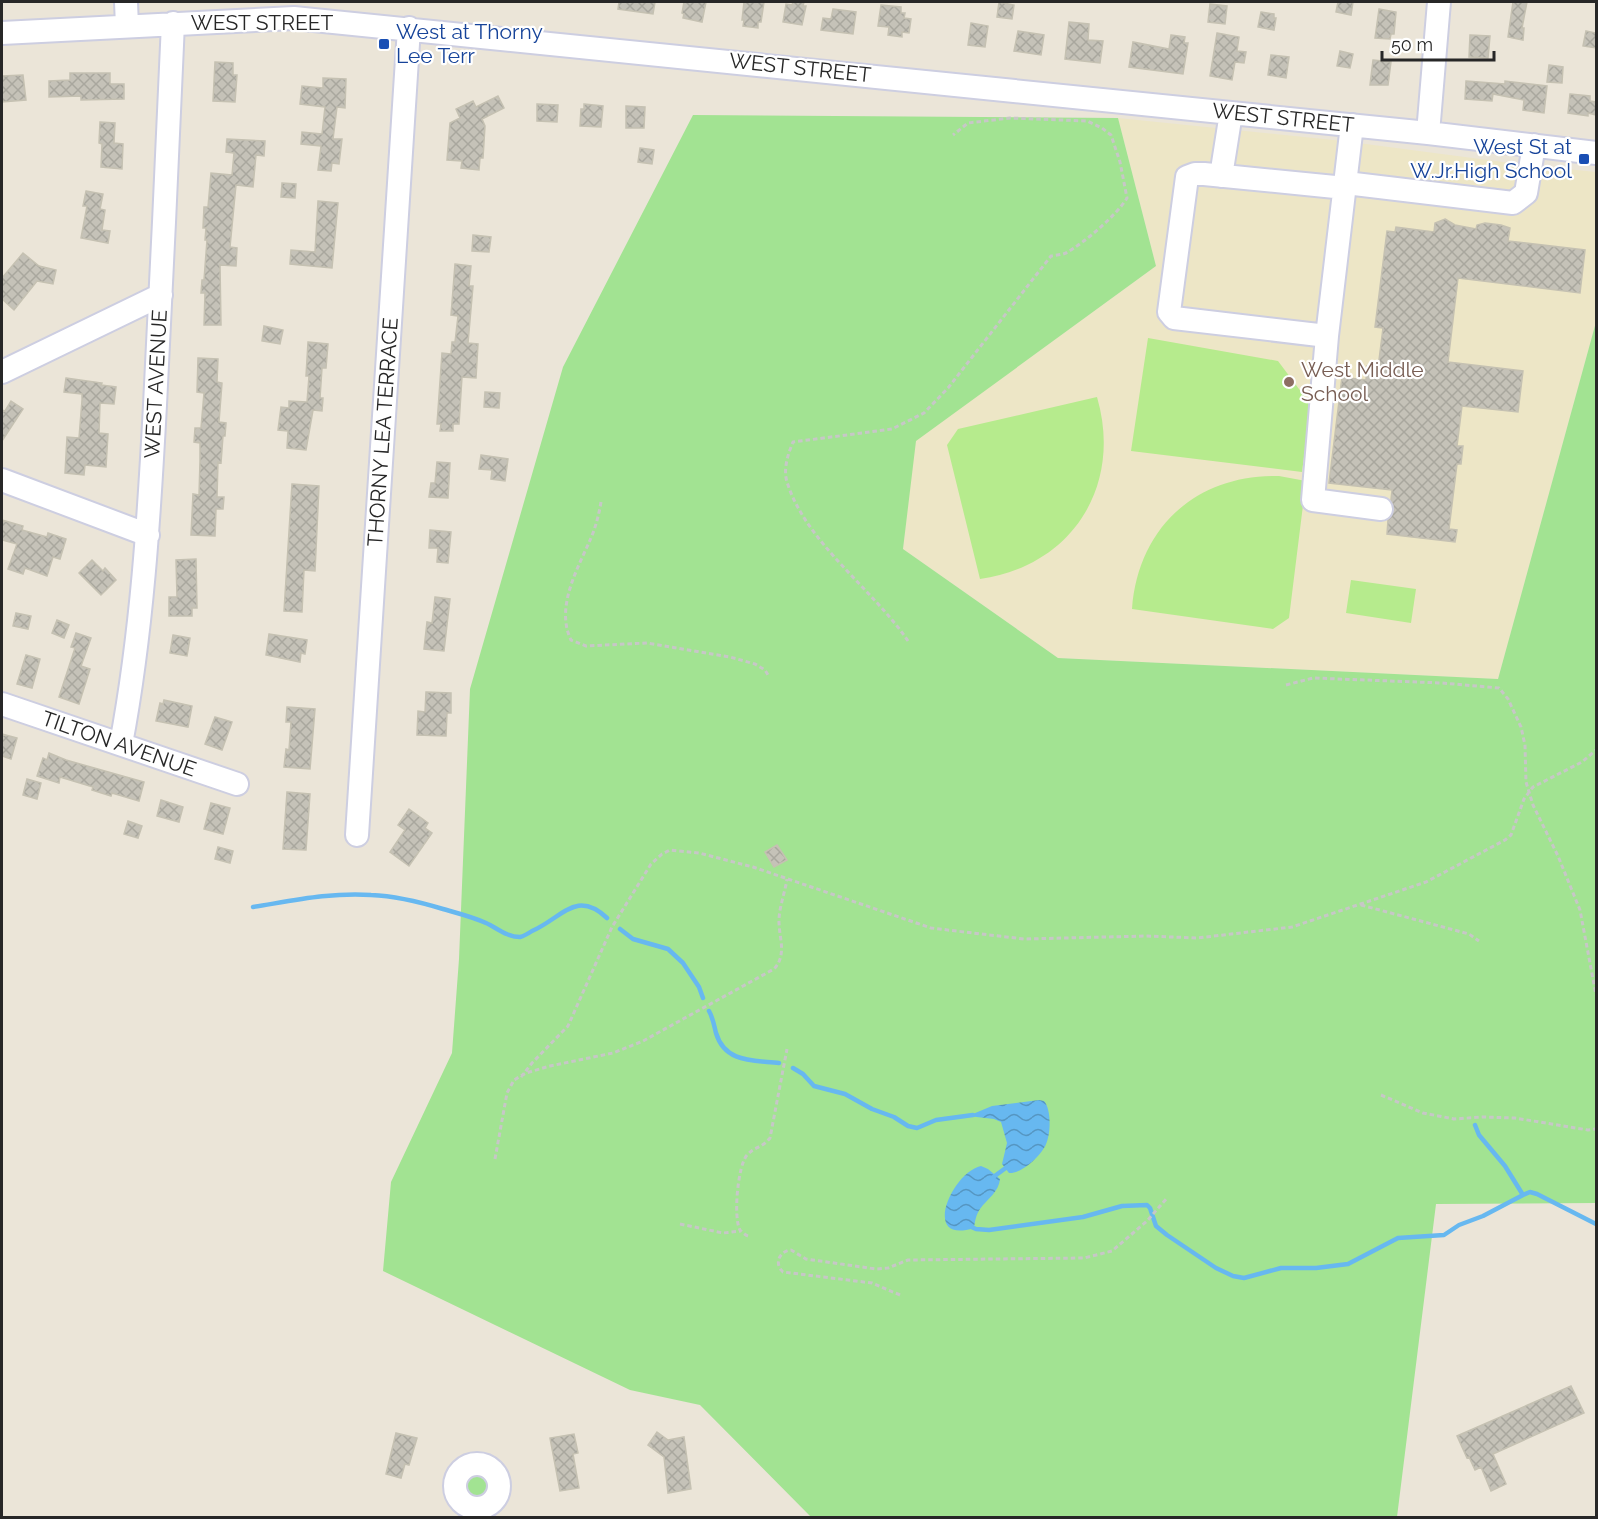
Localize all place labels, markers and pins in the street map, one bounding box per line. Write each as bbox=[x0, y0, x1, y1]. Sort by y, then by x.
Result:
place label: West at Thorny Lee Terr bbox=[396, 19, 543, 68]
marker: West at Thorny Lee Terr bbox=[377, 37, 391, 51]
place label: West St at W.Jr.High School bbox=[1410, 134, 1572, 183]
marker: West St at W.Jr.High School bbox=[1577, 152, 1591, 166]
place label: West Middle School bbox=[1301, 357, 1424, 406]
marker: West Middle School bbox=[1282, 375, 1296, 389]

